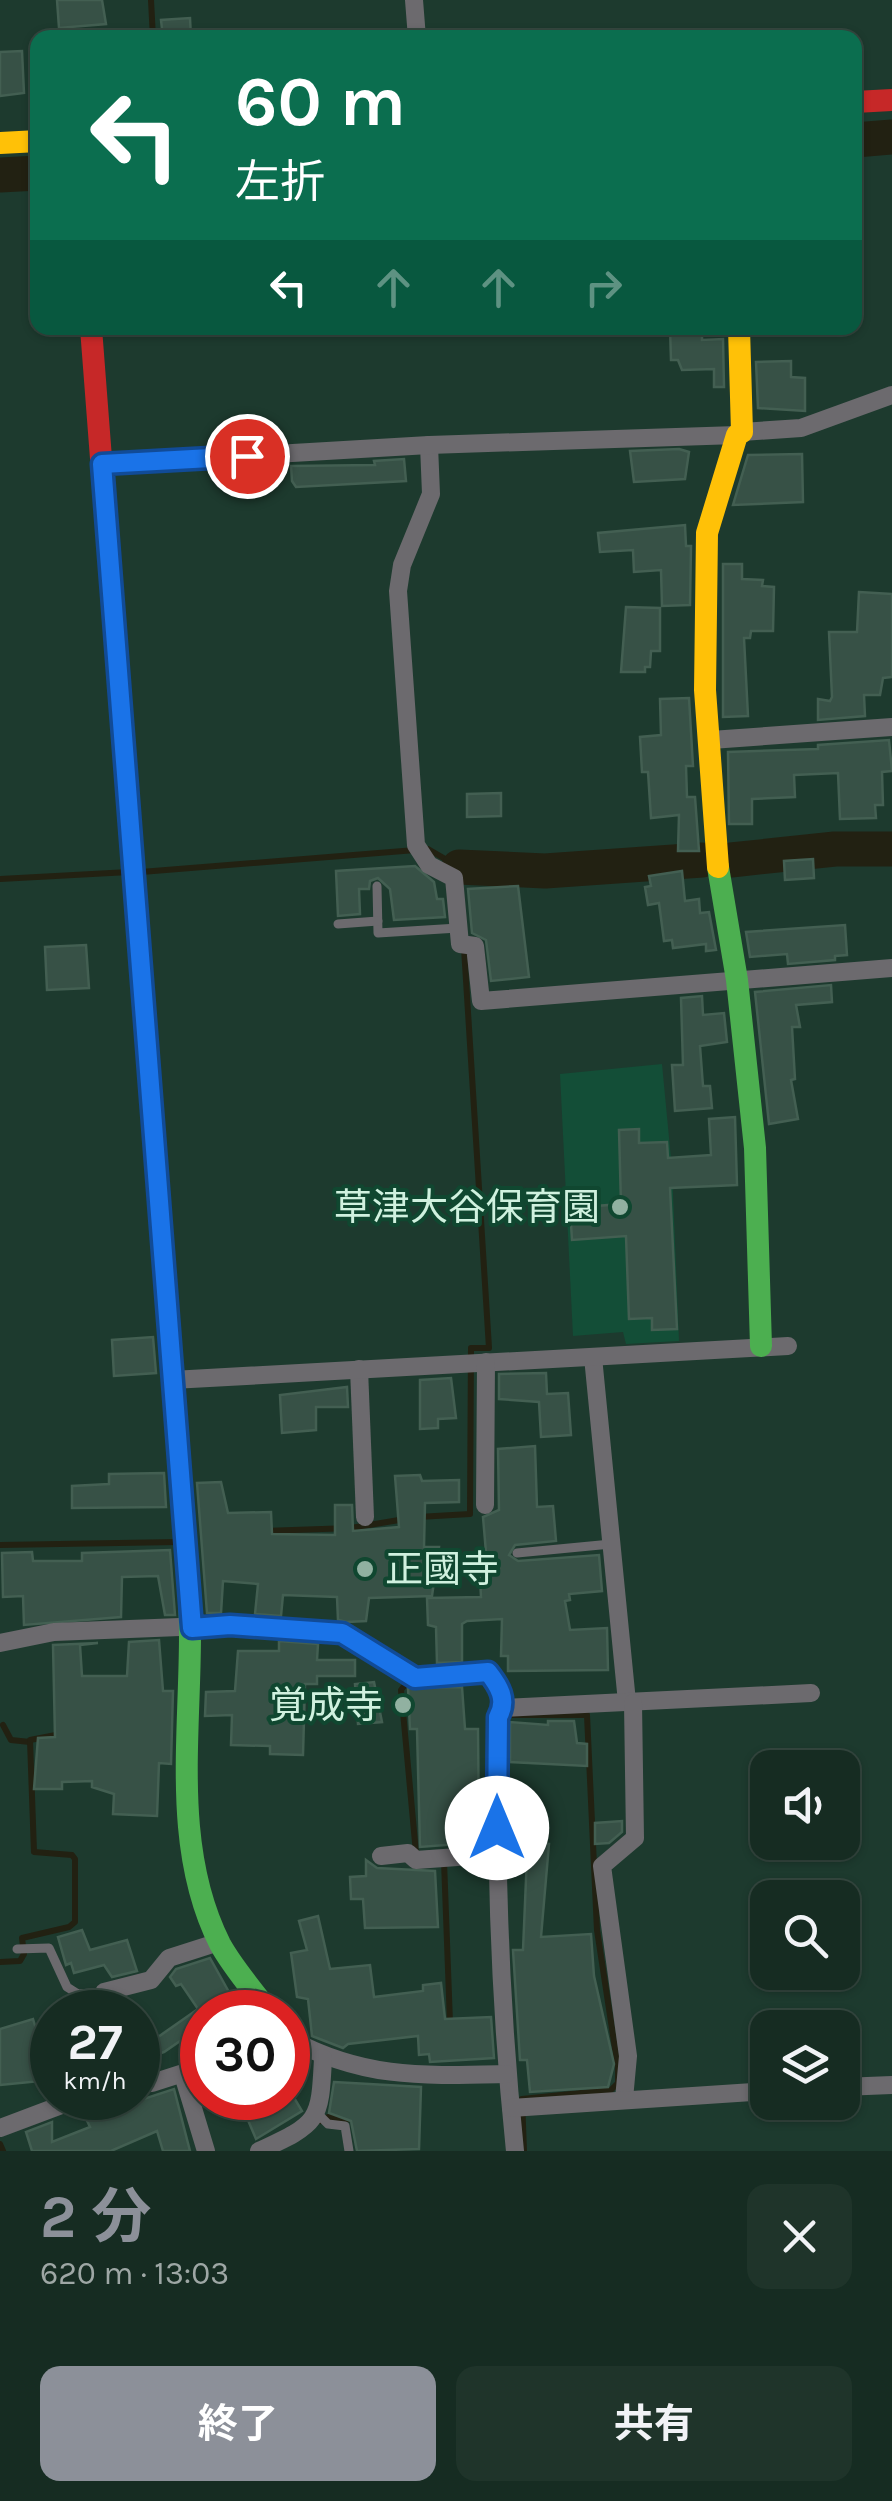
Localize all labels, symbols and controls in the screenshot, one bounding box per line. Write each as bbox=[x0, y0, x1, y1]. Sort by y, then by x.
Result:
text: 60 m bbox=[235, 61, 406, 143]
icon: left bbox=[70, 70, 200, 200]
text: 左折 bbox=[235, 156, 325, 208]
icon: left bbox=[261, 260, 316, 315]
icon: ahead bbox=[366, 260, 421, 315]
icon: ahead bbox=[471, 260, 526, 315]
icon: right bbox=[576, 260, 631, 315]
pin bbox=[205, 414, 290, 499]
icon: arrive bbox=[220, 429, 275, 484]
place label: 草津大谷保育園 bbox=[334, 1185, 600, 1230]
marker: 草津大谷保育園 bbox=[609, 1196, 631, 1218]
place label: 正國寺 bbox=[385, 1547, 499, 1592]
marker: 正國寺 bbox=[354, 1558, 376, 1580]
place label: 覚成寺 bbox=[269, 1683, 383, 1728]
marker: 覚成寺 bbox=[392, 1694, 414, 1716]
map controls bbox=[750, 1750, 860, 2120]
button: sound bbox=[750, 1750, 860, 1860]
position arrow bbox=[445, 1776, 549, 1880]
button: search bbox=[750, 1880, 860, 1990]
speed limit sign: 30 bbox=[180, 1990, 310, 2120]
button: layers bbox=[750, 2010, 860, 2120]
text: 27 bbox=[67, 2013, 123, 2072]
text: km/h bbox=[63, 2066, 127, 2095]
text: 2 分 bbox=[40, 2182, 151, 2252]
button: close bbox=[747, 2184, 852, 2289]
text: 620 m · 13:03 bbox=[40, 2255, 229, 2292]
button: 終了 bbox=[40, 2366, 436, 2481]
button: 共有 bbox=[456, 2366, 852, 2481]

